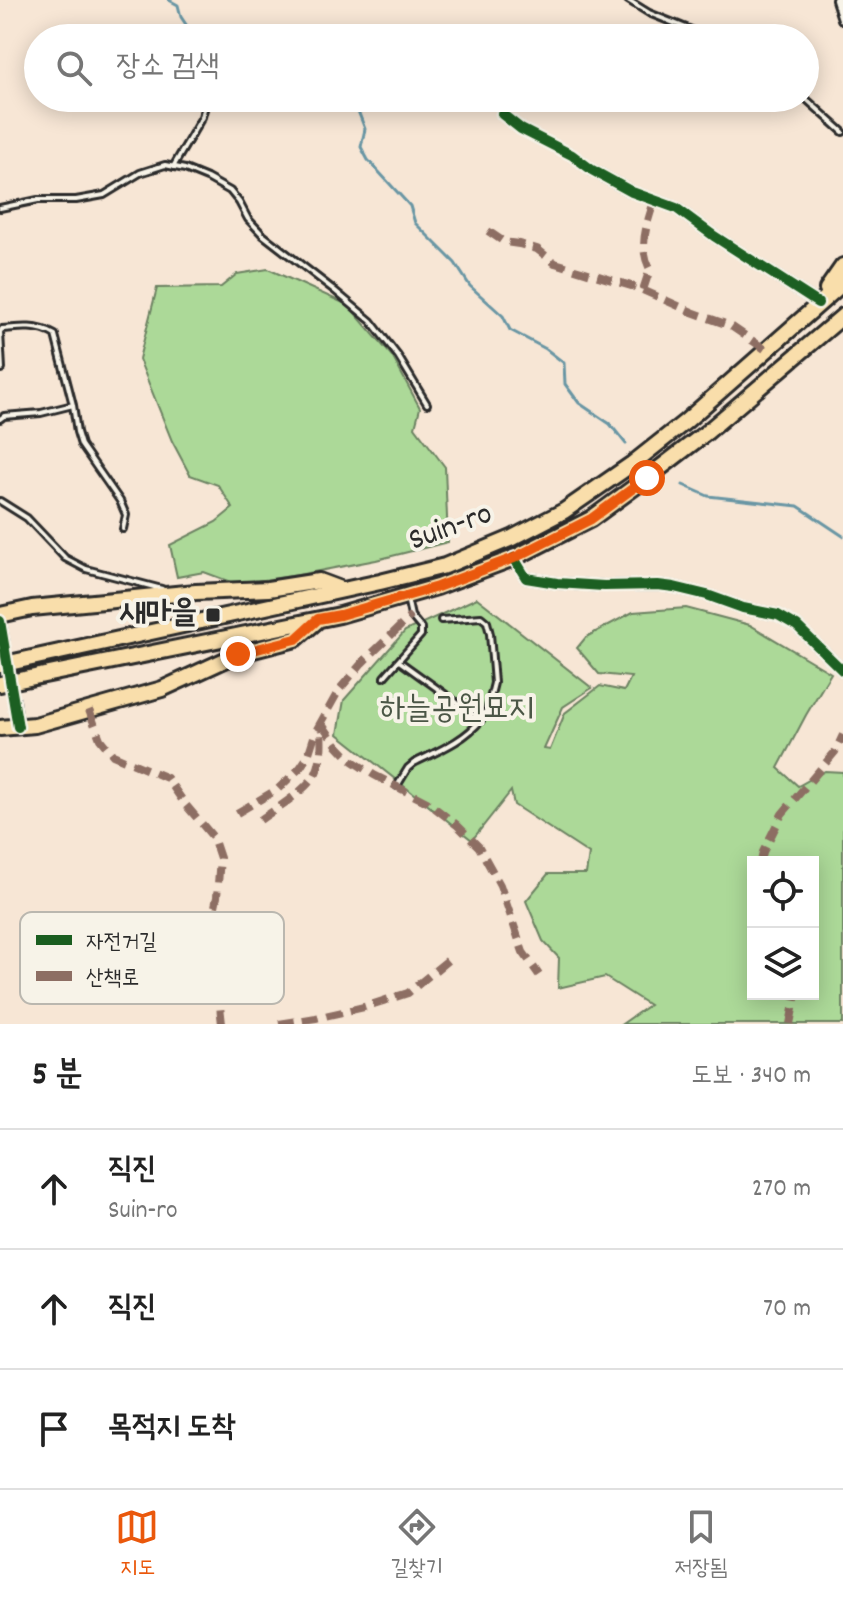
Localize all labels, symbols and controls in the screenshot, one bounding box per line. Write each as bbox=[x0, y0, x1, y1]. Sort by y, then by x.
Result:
search box bbox=[24, 24, 819, 112]
icon: search bbox=[52, 46, 96, 90]
text: 장소 검색 bbox=[116, 47, 219, 90]
route start bbox=[629, 460, 665, 496]
street label: Suin-ro bbox=[403, 493, 499, 565]
place label: 새마을 bbox=[119, 592, 197, 638]
marker: 새마을 bbox=[204, 606, 222, 624]
route end bbox=[220, 636, 256, 672]
park label: 하늘공원묘지 bbox=[380, 688, 534, 734]
map controls bbox=[747, 856, 819, 1000]
button: locate bbox=[747, 856, 819, 928]
legend bbox=[20, 912, 284, 1004]
text: 자전거길 bbox=[86, 928, 157, 959]
button: layers bbox=[747, 928, 819, 1000]
text: 산책로 bbox=[86, 964, 139, 995]
text: 5 분 bbox=[32, 1052, 83, 1101]
text: 도보 · 340 m bbox=[691, 1058, 811, 1095]
text: 직진 bbox=[108, 1150, 156, 1193]
icon: ahead bbox=[32, 1167, 76, 1211]
text: 270 m bbox=[752, 1171, 811, 1208]
text: Suin-ro bbox=[108, 1193, 178, 1230]
icon: ahead bbox=[32, 1287, 76, 1331]
text: 직진 bbox=[108, 1288, 156, 1331]
text: 70 m bbox=[763, 1291, 811, 1328]
icon: arrive bbox=[32, 1407, 76, 1451]
text: 목적지 도착 bbox=[108, 1408, 236, 1451]
tab: 지도 bbox=[115, 1505, 159, 1585]
tab: 길찾기 bbox=[390, 1505, 443, 1585]
tab: 저장됨 bbox=[674, 1505, 728, 1585]

